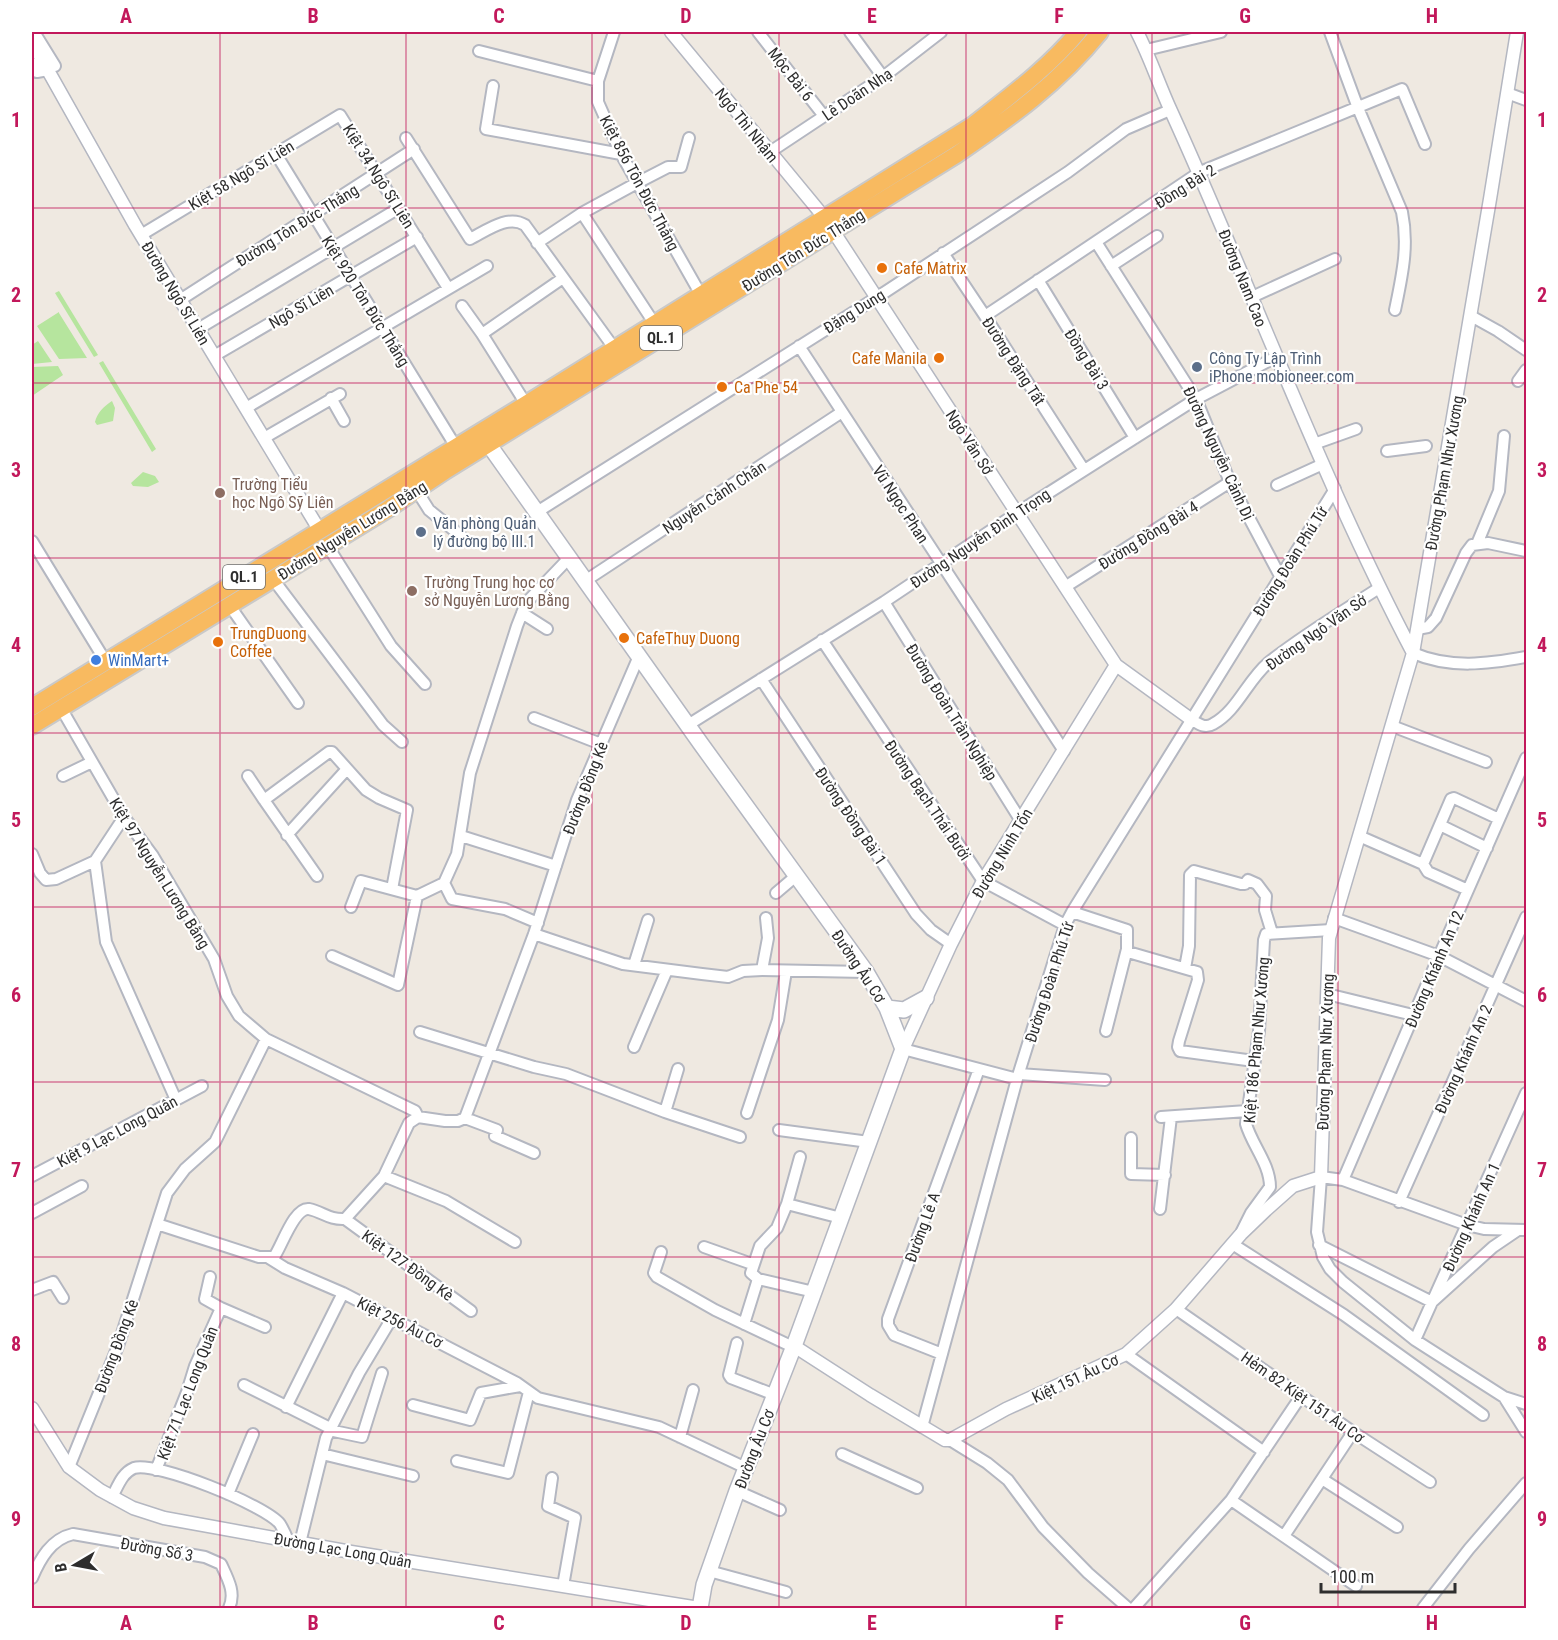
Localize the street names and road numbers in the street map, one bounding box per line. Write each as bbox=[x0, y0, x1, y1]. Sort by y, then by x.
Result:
street label: Mộc Bài 6 bbox=[764, 44, 817, 105]
street label: Lê Doãn Nhạ bbox=[819, 64, 896, 125]
street label: Ngô Thì Nhậm bbox=[711, 84, 782, 166]
street label: Kiệt 856 Tôn Đức Thắng bbox=[596, 112, 683, 254]
street label: Kiệt 34 Ngô Sĩ Liên bbox=[339, 121, 418, 232]
street label: Kiệt 58 Ngô Sĩ Liên bbox=[185, 136, 297, 214]
street label: Đồng Bài 2 bbox=[1151, 160, 1219, 213]
street label: Đường Tôn Đức Thắng bbox=[233, 180, 362, 271]
street label: Đường Tôn Đức Thắng bbox=[739, 205, 868, 296]
street label: Đường Nam Cao bbox=[1214, 227, 1271, 330]
street label: Kiệt 920 Tôn Đức Thắng bbox=[318, 232, 414, 370]
street label: Đường Ngô Sĩ Liên bbox=[137, 238, 214, 348]
street label: Ngô Sĩ Liên bbox=[265, 280, 337, 333]
street label: Đặng Dung bbox=[820, 285, 888, 338]
street label: Đường Đặng Tất bbox=[978, 314, 1049, 409]
street label: Đồng Bài 3 bbox=[1060, 325, 1113, 393]
road number: QL.1 bbox=[640, 326, 682, 350]
street label: Đường Nguyễn Cảnh Dị bbox=[1179, 383, 1258, 523]
street label: Đường Phạm Như Xương bbox=[1422, 394, 1467, 552]
street label: Ngô Văn Sở bbox=[942, 406, 998, 479]
street label: Nguyễn Cảnh Chân bbox=[659, 457, 769, 538]
street label: Vũ Ngọc Phan bbox=[868, 462, 933, 547]
street label: Đường Nguyễn Lương Bằng bbox=[274, 477, 430, 584]
street label: Đường Nguyễn Đình Trọng bbox=[907, 485, 1054, 592]
street label: Đường Đồng Bài 4 bbox=[1095, 497, 1202, 574]
street label: Đường Đoàn Phú Tứ bbox=[1249, 503, 1332, 620]
road number: QL.1 bbox=[223, 565, 265, 589]
street label: Đường Ngô Văn Sở bbox=[1262, 590, 1371, 674]
street label: Đường Đoàn Trần Nghiệp bbox=[902, 640, 1001, 784]
street label: Đường Bạch Thái Bưởi bbox=[880, 737, 975, 864]
street label: Đường Đồng Kè bbox=[559, 739, 612, 837]
street label: Đường Đồng Bài 1 bbox=[811, 764, 890, 869]
street label: Kiệt 97 Nguyễn Lương Bằng bbox=[105, 794, 214, 952]
street label: Đường Ninh Tốn bbox=[968, 805, 1037, 902]
street label: Đường Khánh An 12 bbox=[1401, 908, 1468, 1031]
street label: Đường Đoàn Phú Tứ bbox=[1021, 919, 1078, 1045]
street label: Đường Âu Cơ bbox=[827, 926, 890, 1007]
street label: Kiệt 186 Phạm Như Xương bbox=[1240, 956, 1273, 1124]
street label: Đường Phạm Như Xương bbox=[1313, 973, 1338, 1131]
street label: Đường Khánh An 2 bbox=[1431, 1002, 1496, 1117]
street label: Kiệt 9 Lạc Long Quân bbox=[54, 1092, 181, 1171]
street label: Đường Khánh An 1 bbox=[1439, 1160, 1504, 1275]
street label: Đường Lê A bbox=[901, 1189, 944, 1265]
street label: Kiệt 127 Đồng Kè bbox=[358, 1226, 457, 1305]
street label: Kiệt 256 Âu Cơ bbox=[354, 1293, 447, 1353]
street label: Đường Đồng Kè bbox=[91, 1297, 142, 1396]
street label: Kiệt 71 Lạc Long Quân bbox=[153, 1324, 222, 1463]
street label: Hẻm 82 Kiệt 151 Âu Cơ bbox=[1237, 1348, 1369, 1448]
street label: Kiệt 151 Âu Cơ bbox=[1029, 1350, 1122, 1407]
street label: Đường Âu Cơ bbox=[731, 1406, 779, 1491]
street label: Đường Lạc Long Quân bbox=[273, 1529, 413, 1572]
street label: Đường Số 3 bbox=[119, 1534, 195, 1565]

